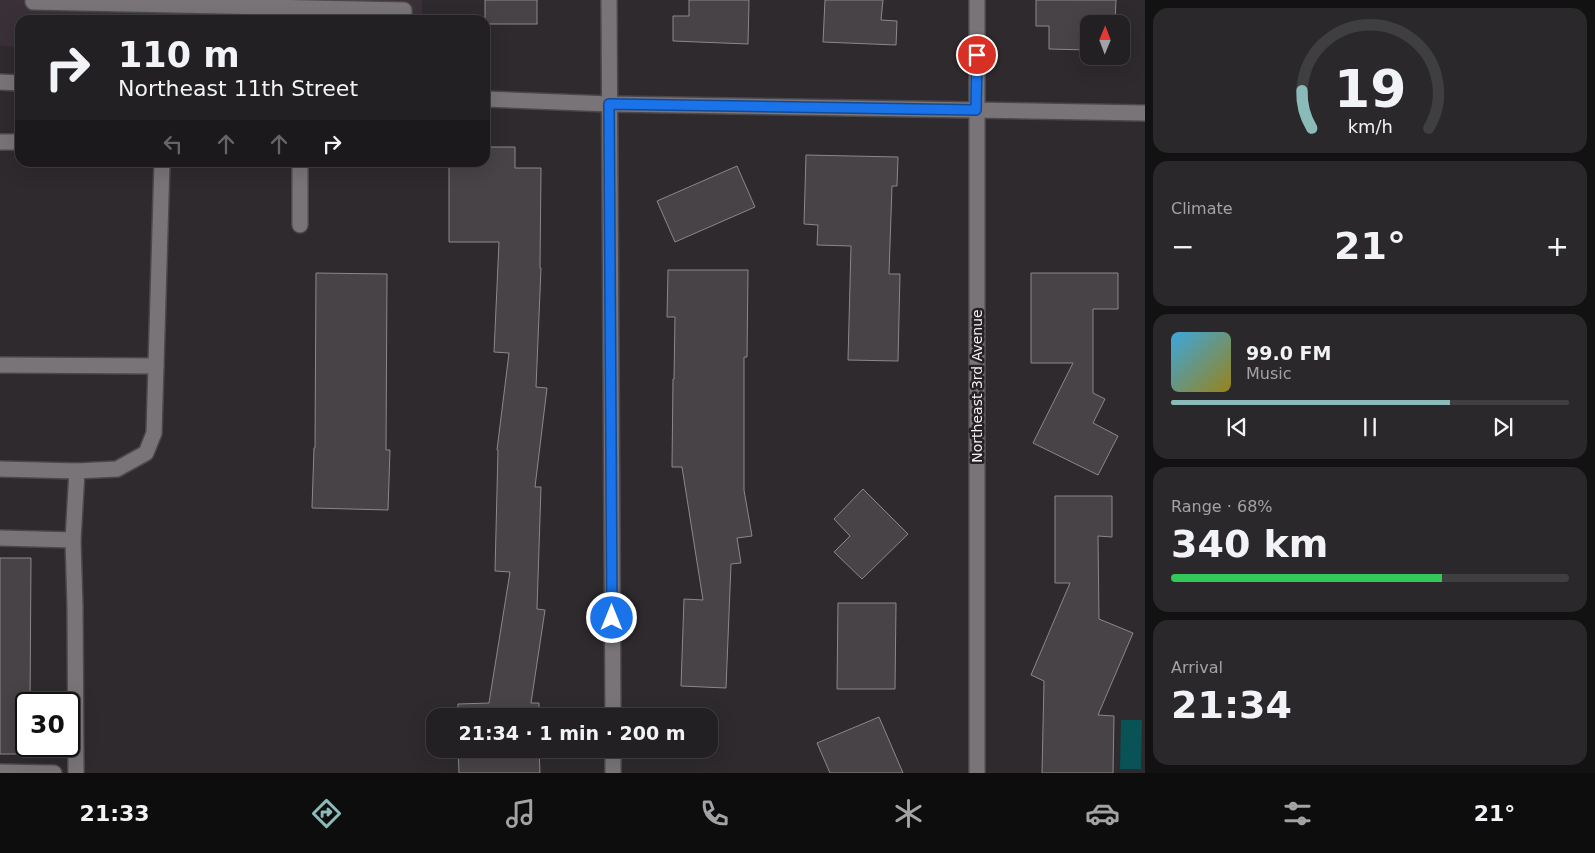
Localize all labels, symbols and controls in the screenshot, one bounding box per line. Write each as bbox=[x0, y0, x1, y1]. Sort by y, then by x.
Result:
north arrow bbox=[1080, 15, 1130, 65]
map controls bbox=[1080, 15, 1130, 65]
pin bbox=[956, 34, 998, 76]
icon: right bbox=[35, 35, 100, 100]
text: 110 m bbox=[118, 35, 240, 75]
icon: arrive bbox=[963, 41, 991, 69]
text: 19 bbox=[1334, 59, 1406, 119]
text: Northeast 11th Street bbox=[118, 76, 358, 101]
text: km/h bbox=[1347, 116, 1393, 137]
icon: left bbox=[159, 130, 187, 158]
icon: ahead bbox=[212, 130, 240, 158]
icon: ahead bbox=[265, 130, 293, 158]
icon: right bbox=[318, 130, 346, 158]
text: Climate bbox=[1171, 199, 1233, 218]
text: 21° bbox=[1334, 224, 1406, 268]
text: − bbox=[1171, 230, 1194, 263]
text: + bbox=[1546, 230, 1569, 263]
street label: Northeast 3rd Avenue bbox=[969, 309, 985, 463]
text: 99.0 FM bbox=[1246, 342, 1331, 364]
text: Music bbox=[1246, 364, 1292, 383]
icon: previous bbox=[1223, 413, 1251, 441]
icon: pause bbox=[1356, 413, 1384, 441]
icon: next bbox=[1489, 413, 1517, 441]
text: Range · 68% bbox=[1171, 497, 1273, 516]
text: 340 km bbox=[1171, 522, 1328, 566]
position arrow bbox=[585, 591, 637, 643]
text: Arrival bbox=[1171, 658, 1223, 677]
text: 21:34 bbox=[1171, 683, 1292, 727]
speed limit sign: 30 bbox=[15, 692, 80, 757]
text: 21:34 · 1 min · 200 m bbox=[458, 722, 686, 744]
icon: directions bbox=[309, 796, 344, 831]
icon: music bbox=[503, 796, 538, 831]
icon: phone bbox=[697, 796, 732, 831]
icon: climate bbox=[891, 796, 926, 831]
icon: car bbox=[1085, 796, 1120, 831]
icon: filters bbox=[1280, 796, 1315, 831]
text: 21:33 bbox=[80, 801, 150, 826]
text: 21° bbox=[1474, 801, 1515, 826]

